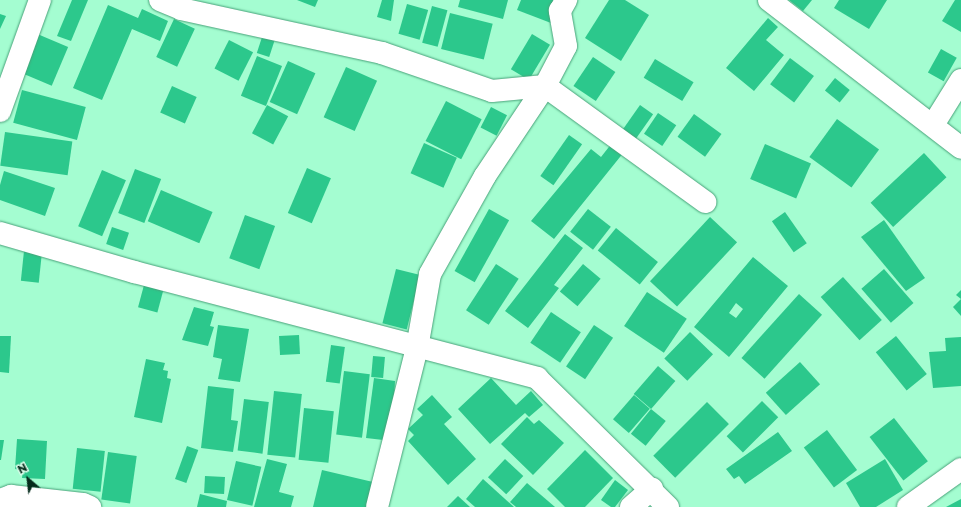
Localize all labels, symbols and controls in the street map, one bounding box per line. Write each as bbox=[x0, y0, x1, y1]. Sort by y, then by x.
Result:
north arrow bbox=[8, 459, 48, 499]
text: N bbox=[15, 460, 30, 477]

